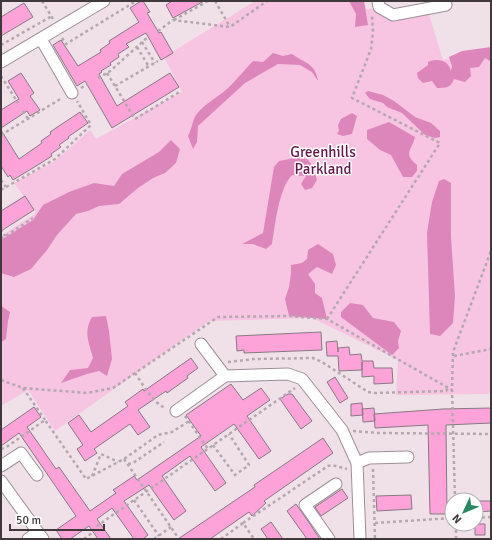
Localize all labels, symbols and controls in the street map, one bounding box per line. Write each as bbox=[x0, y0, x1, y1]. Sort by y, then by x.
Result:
park label: Greenhills Parkland bbox=[290, 143, 356, 178]
north arrow bbox=[444, 492, 484, 532]
scale bar bbox=[10, 506, 104, 532]
text: N bbox=[450, 511, 465, 526]
text: 50 m bbox=[16, 513, 41, 528]

